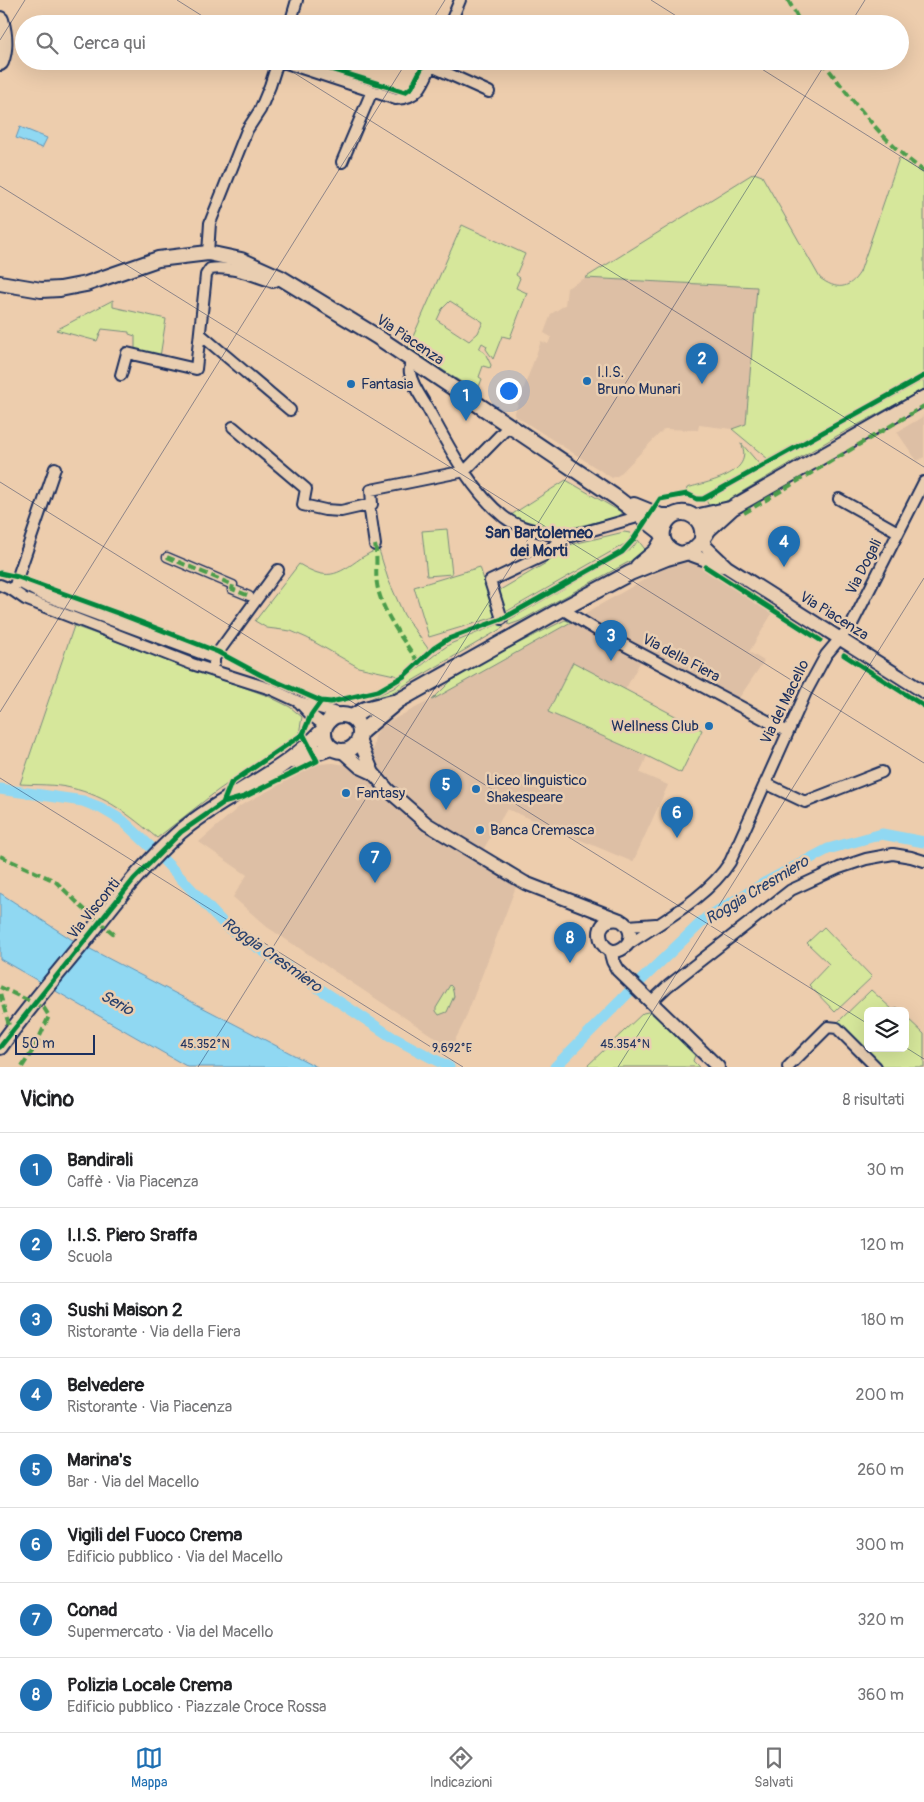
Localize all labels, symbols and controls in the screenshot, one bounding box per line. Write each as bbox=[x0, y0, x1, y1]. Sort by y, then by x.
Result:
search box bbox=[15, 15, 909, 70]
icon: search bbox=[33, 29, 61, 57]
text: Cerca qui bbox=[73, 31, 145, 55]
street label: Via Piacenza bbox=[372, 310, 448, 370]
pin: 2 bbox=[686, 343, 718, 384]
place label: I.I.S. Bruno Munari bbox=[597, 363, 681, 399]
place label: Fantasia bbox=[361, 375, 413, 394]
marker: I.I.S. Bruno Munari bbox=[581, 375, 593, 387]
marker: Fantasia bbox=[345, 378, 357, 390]
your location bbox=[496, 378, 522, 404]
pin: 1 bbox=[450, 380, 482, 421]
district label: San Bartolemeo dei Morti bbox=[485, 523, 594, 561]
pin: 4 bbox=[768, 526, 800, 567]
street label: Via Dogali bbox=[842, 536, 886, 598]
street label: Via Piacenza bbox=[796, 587, 872, 645]
pin: 3 bbox=[595, 620, 627, 661]
street label: Via della Fiera bbox=[639, 630, 723, 686]
street label: Via del Macello bbox=[756, 657, 814, 747]
place label: Wellness Club bbox=[611, 717, 699, 736]
marker: Wellness Club bbox=[703, 720, 715, 732]
pin: 5 bbox=[430, 769, 462, 810]
place label: Liceo linguistico Shakespeare bbox=[486, 771, 587, 807]
marker: Liceo linguistico Shakespeare bbox=[470, 783, 482, 795]
place label: Fantasy bbox=[356, 784, 406, 803]
marker: Fantasy bbox=[340, 787, 352, 799]
pin: 6 bbox=[661, 797, 693, 838]
place label: Banca Cremasca bbox=[490, 821, 595, 840]
marker: Banca Cremasca bbox=[474, 824, 486, 836]
pin: 7 bbox=[359, 842, 391, 883]
water label: Roggia Cresmiero bbox=[702, 851, 813, 929]
street label: Via Visconti bbox=[64, 874, 125, 943]
water label: Roggia Cresmiero bbox=[218, 913, 327, 998]
pin: 8 bbox=[554, 922, 586, 963]
water label: Serio bbox=[97, 986, 138, 1021]
map controls bbox=[864, 1007, 909, 1052]
button: layers bbox=[864, 1007, 909, 1052]
scale bar bbox=[15, 1032, 95, 1055]
text: 50 m bbox=[22, 1035, 55, 1052]
text: 45.352°N bbox=[180, 1037, 230, 1052]
text: 45.354°N bbox=[600, 1037, 650, 1052]
text: 9.692°E bbox=[432, 1041, 472, 1056]
text: Vicino bbox=[20, 1086, 74, 1113]
text: 8 risultati bbox=[843, 1090, 904, 1110]
text: Bandirali bbox=[67, 1148, 133, 1172]
text: 1 bbox=[33, 1160, 39, 1180]
text: 30 m bbox=[866, 1160, 904, 1180]
text: Caffè · Via Piacenza bbox=[67, 1172, 198, 1192]
text: I.I.S. Piero Sraffa bbox=[67, 1223, 197, 1247]
text: 2 bbox=[32, 1235, 40, 1255]
text: 120 m bbox=[860, 1235, 904, 1255]
text: Scuola bbox=[67, 1247, 112, 1267]
text: Sushi Maison 2 bbox=[67, 1298, 183, 1322]
text: 3 bbox=[32, 1310, 40, 1330]
text: 180 m bbox=[861, 1310, 904, 1330]
text: Ristorante · Via della Fiera bbox=[67, 1322, 241, 1342]
text: Belvedere bbox=[67, 1373, 144, 1397]
text: 4 bbox=[31, 1385, 41, 1405]
text: 200 m bbox=[856, 1385, 904, 1405]
text: Ristorante · Via Piacenza bbox=[67, 1397, 232, 1417]
text: Marina's bbox=[67, 1448, 131, 1472]
text: 5 bbox=[32, 1460, 40, 1480]
text: 260 m bbox=[857, 1460, 904, 1480]
text: Bar · Via del Macello bbox=[67, 1472, 199, 1492]
text: Vigili del Fuoco Crema bbox=[67, 1523, 242, 1547]
text: 6 bbox=[31, 1535, 41, 1555]
text: 300 m bbox=[856, 1535, 904, 1555]
text: Edificio pubblico · Via del Macello bbox=[67, 1547, 283, 1567]
text: Conad bbox=[67, 1598, 118, 1622]
text: 7 bbox=[32, 1610, 40, 1630]
text: 320 m bbox=[858, 1610, 904, 1630]
text: Supermercato · Via del Macello bbox=[67, 1622, 273, 1642]
text: Polizia Locale Crema bbox=[67, 1673, 232, 1697]
text: 8 bbox=[32, 1685, 40, 1705]
text: 360 m bbox=[857, 1685, 904, 1705]
text: Edificio pubblico · Piazzale Croce Rossa bbox=[67, 1697, 327, 1717]
tab: Mappa bbox=[131, 1744, 167, 1791]
tab: Indicazioni bbox=[430, 1744, 492, 1791]
tab: Salvati bbox=[754, 1744, 793, 1791]

